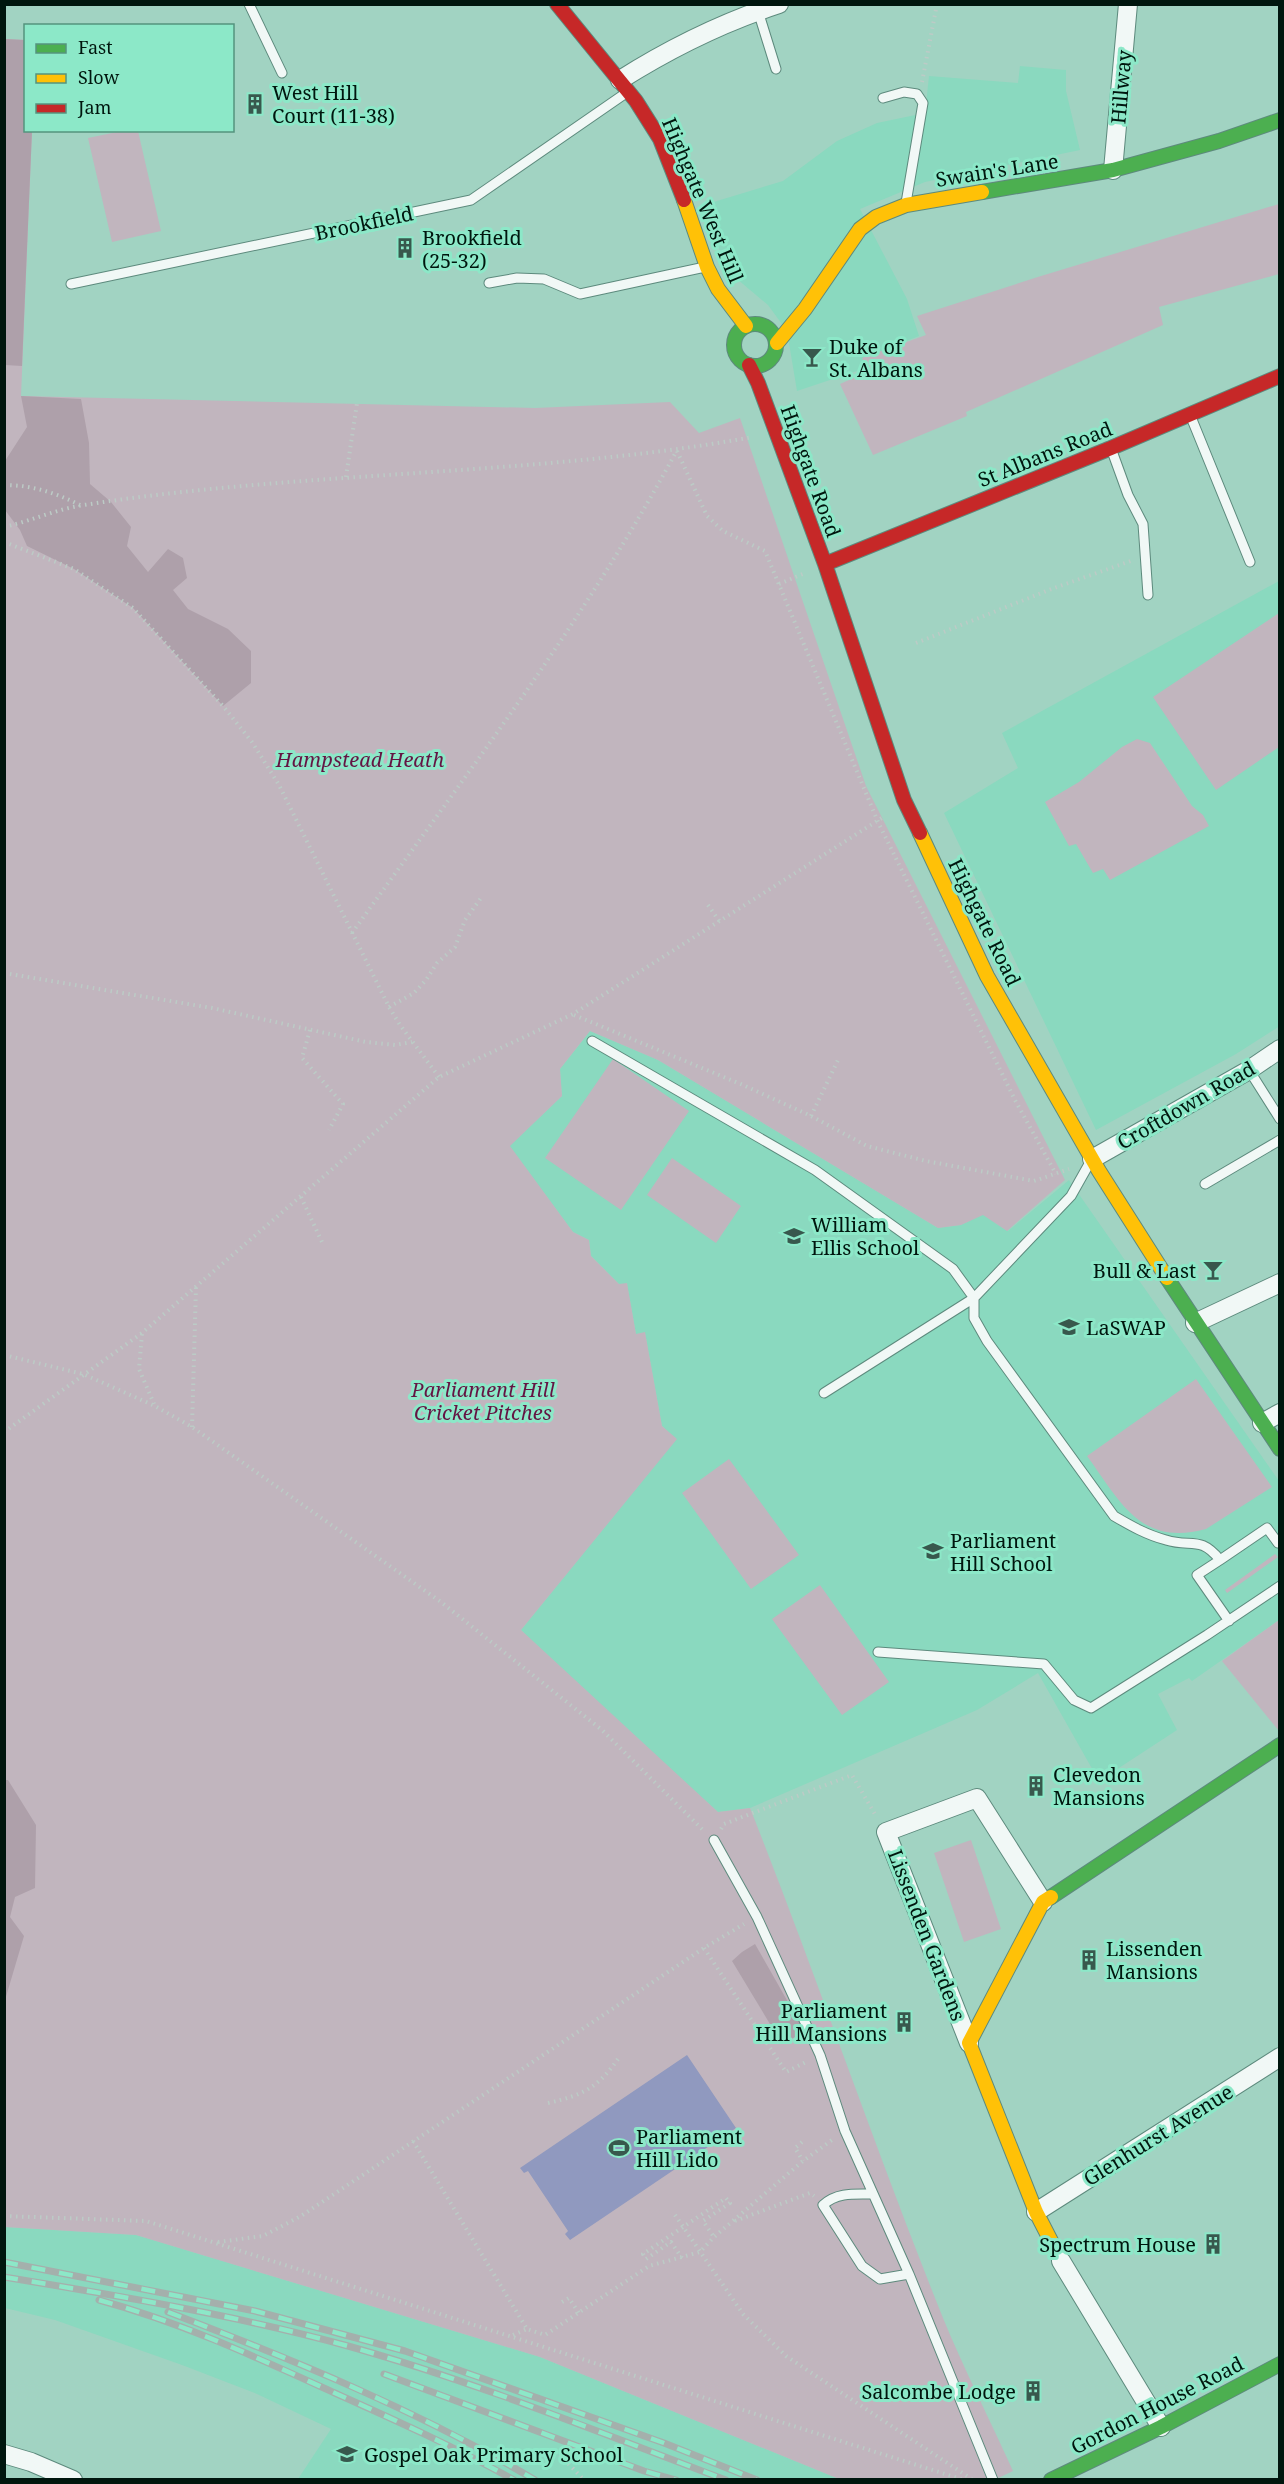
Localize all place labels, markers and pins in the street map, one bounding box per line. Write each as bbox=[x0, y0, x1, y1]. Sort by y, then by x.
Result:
place label: West Hill Court (11-38) bbox=[272, 79, 395, 129]
building icon: West Hill Court (11-38) bbox=[243, 92, 267, 116]
place label: Brookfield (25-32) bbox=[422, 224, 522, 274]
building icon: Brookfield (25-32) bbox=[393, 236, 417, 260]
place label: Duke of St. Albans bbox=[829, 333, 923, 383]
bar icon: Duke of St. Albans bbox=[800, 345, 824, 369]
place label: William Ellis School bbox=[811, 1211, 919, 1261]
school or university icon: William Ellis School bbox=[782, 1224, 806, 1248]
place label: Bull & Last bbox=[1093, 1257, 1196, 1284]
bar icon: Bull & Last bbox=[1201, 1258, 1225, 1282]
place label: LaSWAP bbox=[1086, 1314, 1166, 1341]
school or university icon: LaSWAP bbox=[1057, 1315, 1081, 1339]
place label: Parliament Hill School bbox=[950, 1527, 1056, 1577]
school or university icon: Parliament Hill School bbox=[921, 1539, 945, 1563]
place label: Clevedon Mansions bbox=[1053, 1761, 1145, 1811]
building icon: Clevedon Mansions bbox=[1024, 1774, 1048, 1798]
place label: Lissenden Mansions bbox=[1106, 1935, 1202, 1985]
building icon: Lissenden Mansions bbox=[1077, 1948, 1101, 1972]
place label: Parliament Hill Mansions bbox=[755, 1997, 887, 2047]
building icon: Parliament Hill Mansions bbox=[892, 2010, 916, 2034]
place label: Parliament Hill Lido bbox=[636, 2123, 742, 2173]
sports icon: Parliament Hill Lido bbox=[607, 2136, 631, 2160]
place label: Spectrum House bbox=[1039, 2231, 1196, 2258]
building icon: Spectrum House bbox=[1201, 2232, 1225, 2256]
place label: Salcombe Lodge bbox=[861, 2378, 1016, 2405]
building icon: Salcombe Lodge bbox=[1021, 2379, 1045, 2403]
place label: Gospel Oak Primary School bbox=[364, 2441, 623, 2468]
school or university icon: Gospel Oak Primary School bbox=[335, 2442, 359, 2466]

